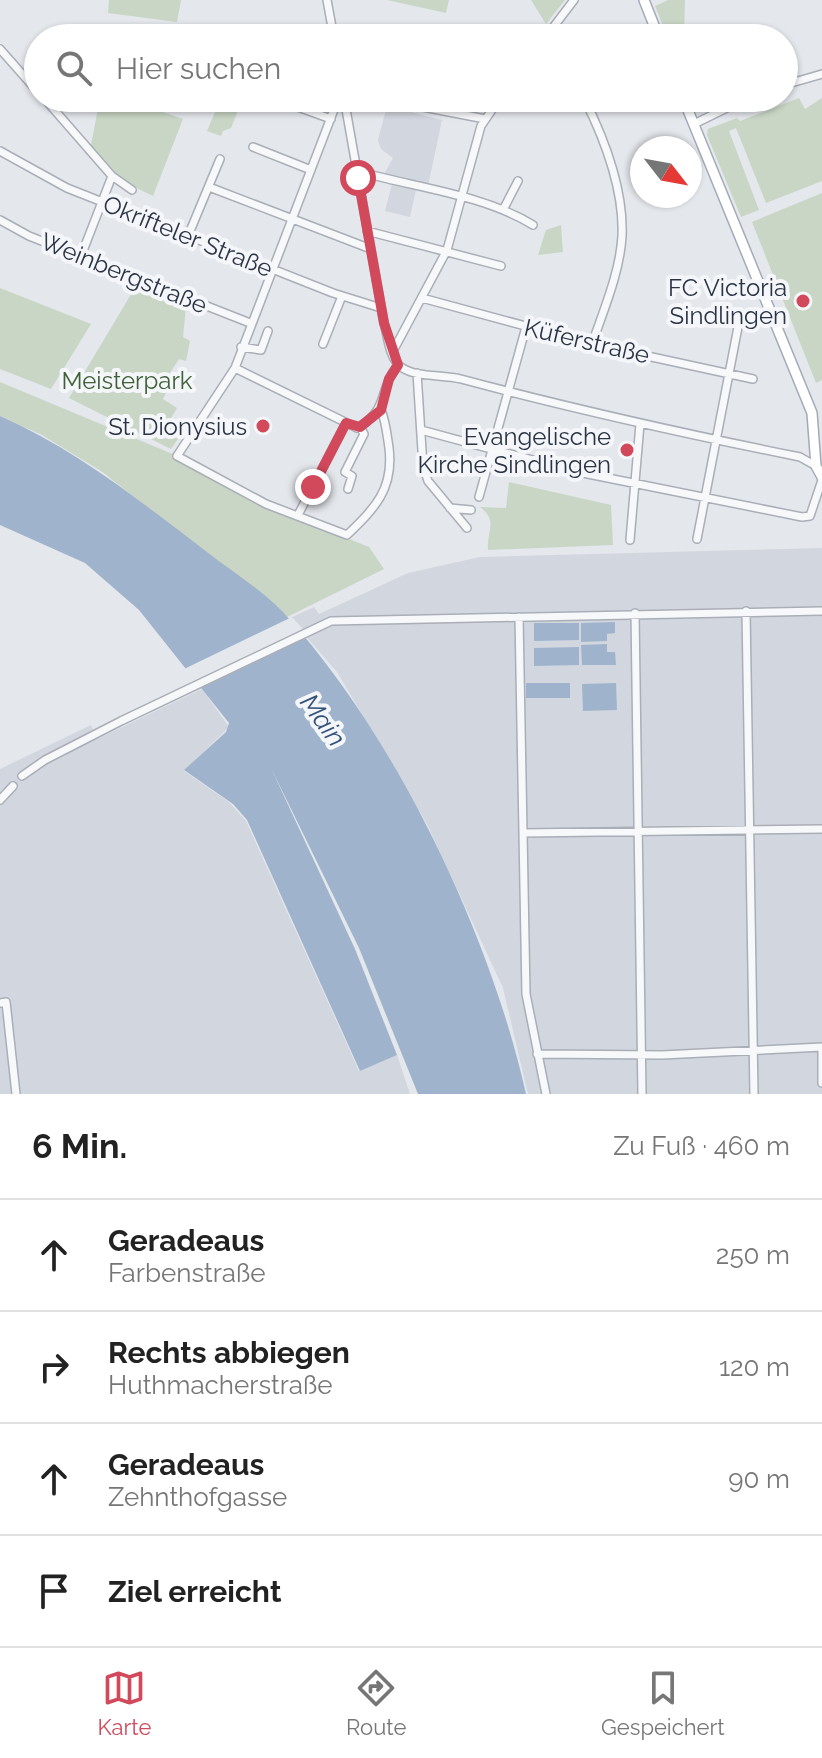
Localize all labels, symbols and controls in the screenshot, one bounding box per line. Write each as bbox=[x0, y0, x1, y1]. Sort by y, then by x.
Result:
search box bbox=[24, 24, 798, 112]
icon: search bbox=[52, 46, 96, 90]
text: Hier suchen bbox=[116, 51, 281, 86]
north arrow bbox=[630, 136, 702, 208]
route start bbox=[340, 160, 376, 196]
street label: Okrifteler Straße bbox=[99, 189, 277, 283]
street label: Weinbergstraße bbox=[36, 226, 212, 320]
place label: FC Victoria Sindlingen bbox=[668, 273, 787, 330]
marker: FC Victoria Sindlingen bbox=[794, 292, 812, 310]
street label: Küferstraße bbox=[522, 313, 652, 369]
park label: Meisterpark bbox=[61, 366, 193, 395]
place label: St. Dionysius bbox=[108, 412, 247, 441]
marker: St. Dionysius bbox=[254, 417, 272, 435]
place label: Evangelische Kirche Sindlingen bbox=[418, 422, 611, 479]
marker: Evangelische Kirche Sindlingen bbox=[618, 441, 636, 459]
route end bbox=[295, 469, 331, 505]
water label: Main bbox=[294, 688, 352, 752]
text: 6 Min. bbox=[32, 1126, 127, 1166]
text: Zu Fuß · 460 m bbox=[613, 1131, 790, 1161]
text: Geradeaus bbox=[108, 1223, 264, 1258]
icon: ahead bbox=[32, 1233, 76, 1277]
text: 250 m bbox=[716, 1240, 790, 1270]
text: Farbenstraße bbox=[108, 1258, 265, 1288]
text: Rechts abbiegen bbox=[108, 1335, 350, 1370]
icon: right bbox=[32, 1345, 76, 1389]
text: 120 m bbox=[719, 1352, 790, 1382]
text: Huthmacherstraße bbox=[108, 1370, 332, 1400]
text: Geradeaus bbox=[108, 1447, 264, 1482]
icon: ahead bbox=[32, 1457, 76, 1501]
text: 90 m bbox=[728, 1464, 790, 1494]
text: Zehnthofgasse bbox=[108, 1482, 287, 1512]
icon: arrive bbox=[32, 1569, 76, 1613]
text: Ziel erreicht bbox=[108, 1574, 281, 1609]
tab: Karte bbox=[97, 1666, 151, 1740]
tab: Route bbox=[346, 1666, 406, 1740]
tab: Gespeichert bbox=[601, 1666, 725, 1740]

